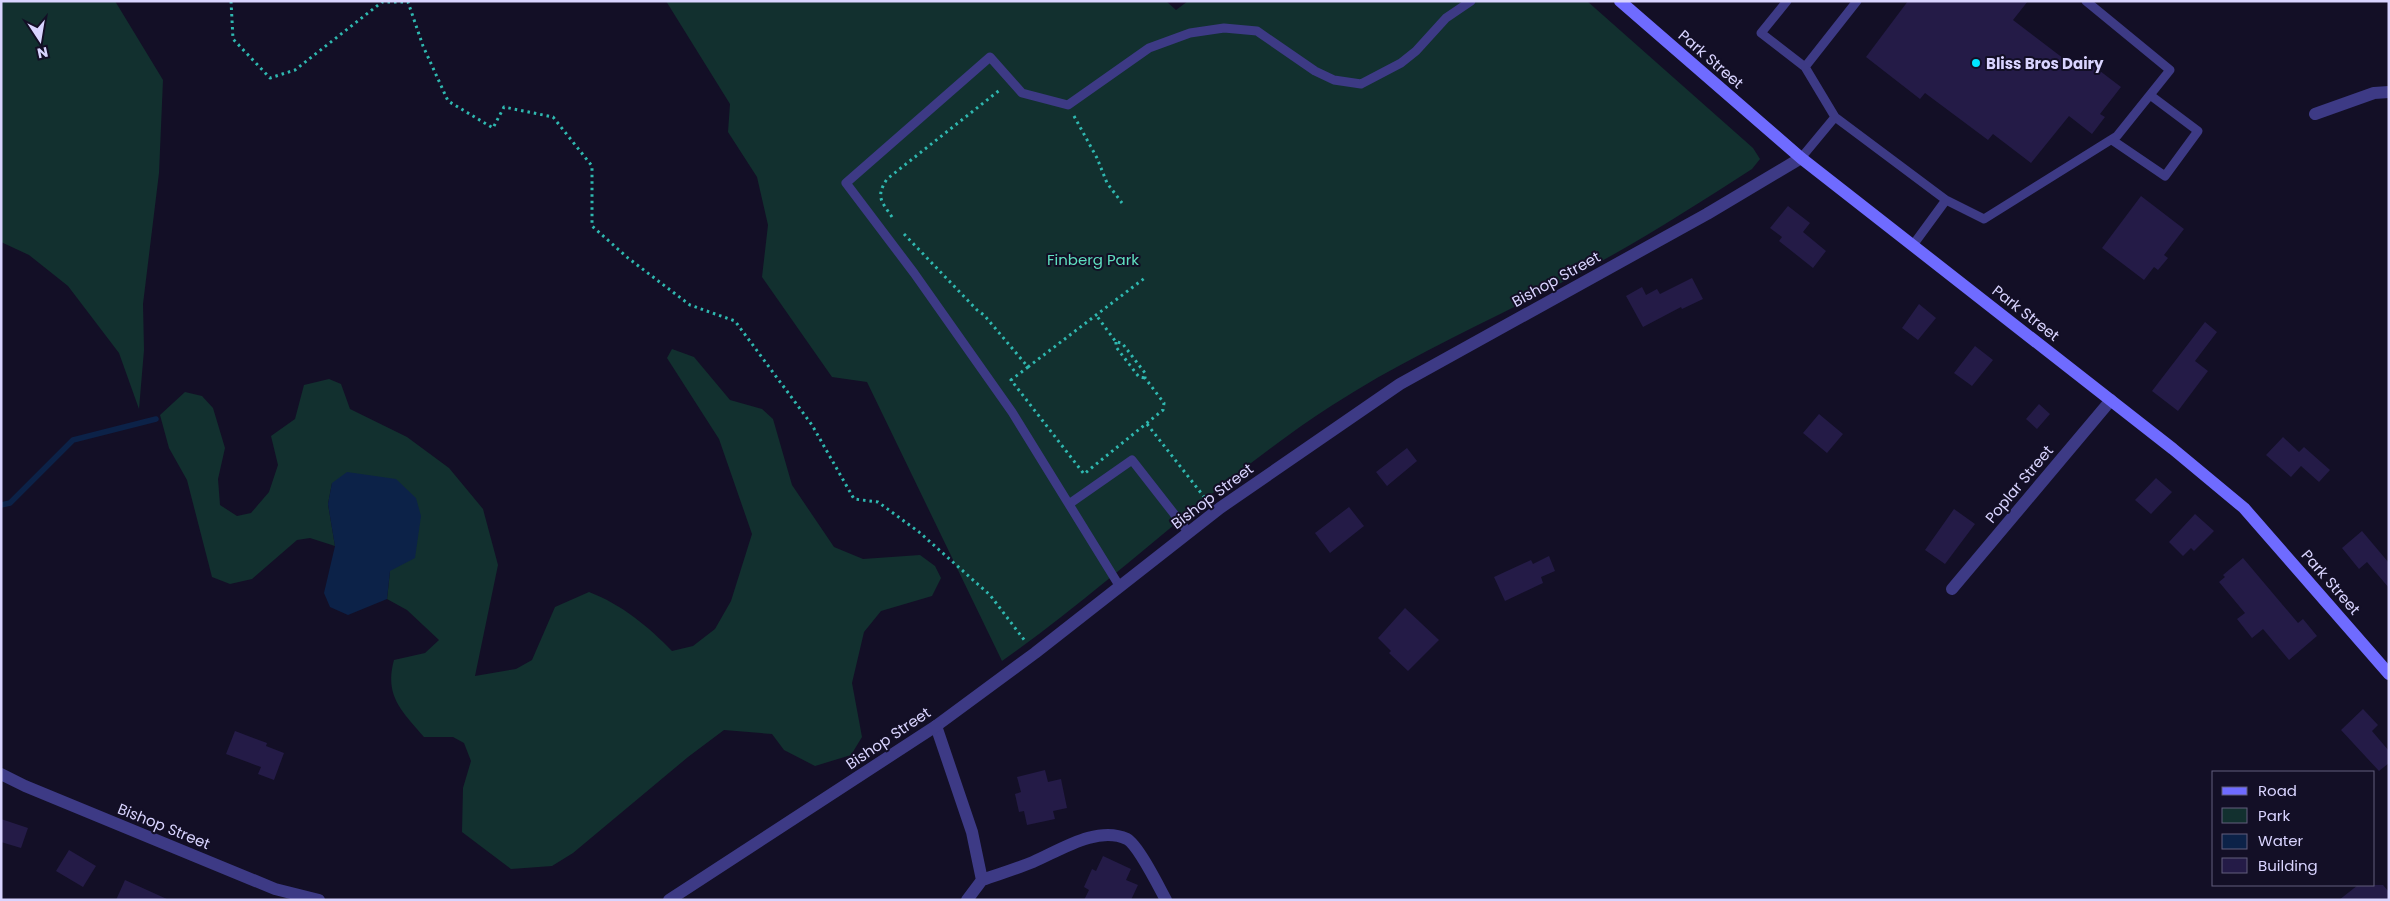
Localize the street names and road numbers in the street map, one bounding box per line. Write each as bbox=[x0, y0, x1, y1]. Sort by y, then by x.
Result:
street label: Park Street bbox=[1674, 25, 1748, 93]
street label: Bishop Street bbox=[1508, 246, 1604, 312]
street label: Park Street bbox=[1988, 280, 2064, 346]
street label: Poplar Street bbox=[1980, 441, 2058, 527]
street label: Bishop Street bbox=[1167, 458, 1257, 534]
street label: Park Street bbox=[2297, 545, 2365, 619]
street label: Bishop Street bbox=[842, 702, 934, 774]
street label: Bishop Street bbox=[115, 798, 213, 854]

